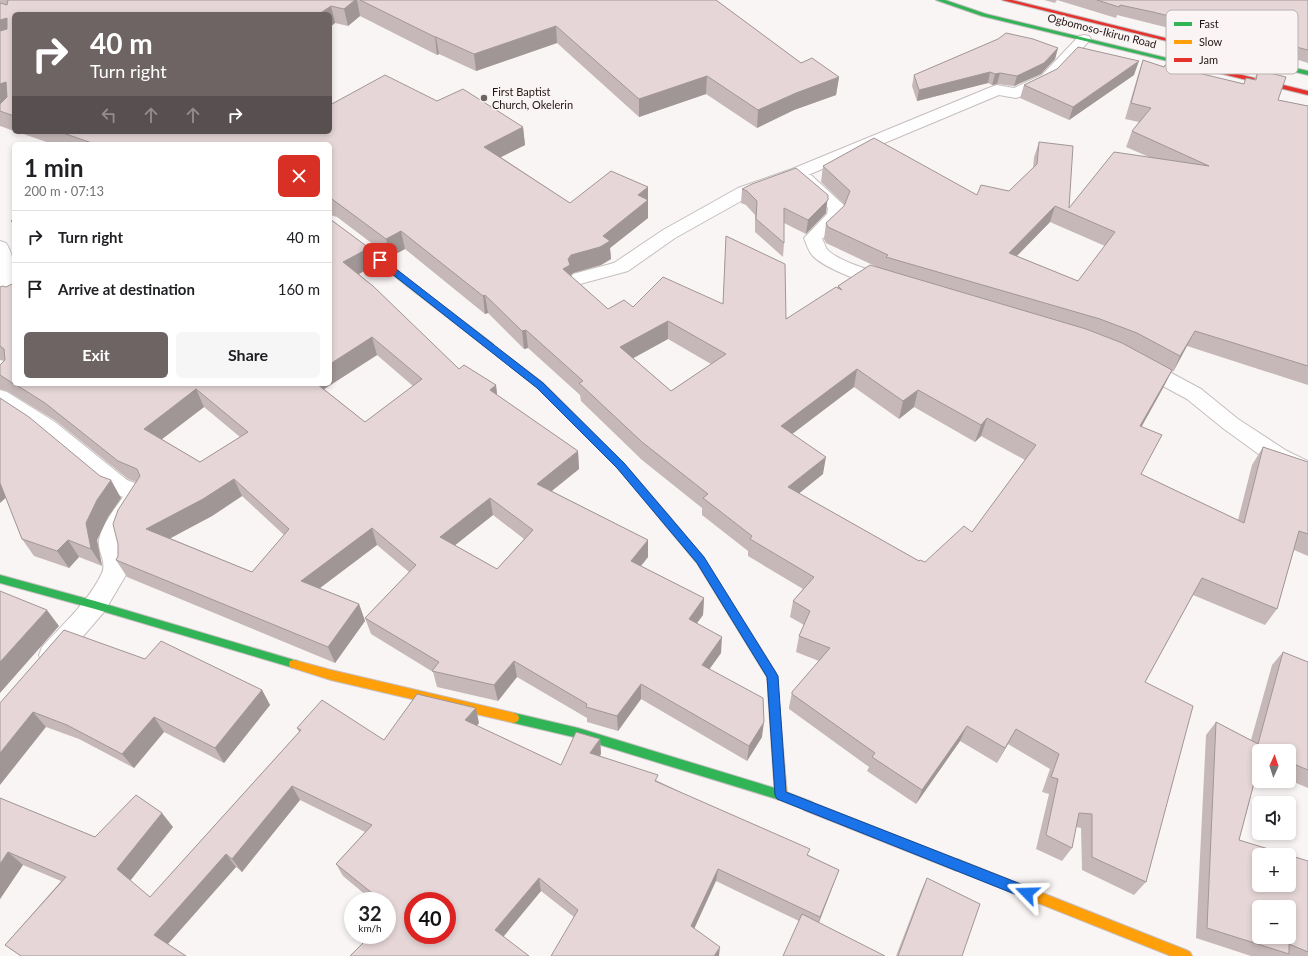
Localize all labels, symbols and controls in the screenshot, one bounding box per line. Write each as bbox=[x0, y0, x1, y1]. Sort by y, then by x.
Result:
legend bbox=[1166, 10, 1298, 74]
street label: Ogbomoso-Ikirun Road bbox=[1046, 11, 1158, 50]
text: Fast bbox=[1199, 17, 1219, 30]
text: 40 m bbox=[90, 26, 153, 60]
icon: right bbox=[24, 28, 76, 80]
text: Slow bbox=[1199, 35, 1223, 48]
text: Jam bbox=[1199, 53, 1218, 66]
text: Turn right bbox=[90, 60, 167, 82]
place label: First Baptist Church, Okelerin bbox=[492, 85, 573, 111]
marker: First Baptist Church, Okelerin bbox=[479, 93, 489, 103]
icon: left bbox=[98, 104, 120, 126]
icon: ahead bbox=[140, 104, 162, 126]
icon: ahead bbox=[182, 104, 204, 126]
icon: right bbox=[224, 104, 246, 126]
text: 1 min bbox=[24, 153, 84, 182]
button: close bbox=[278, 155, 320, 197]
text: 200 m · 07:13 bbox=[24, 183, 104, 199]
icon: right bbox=[24, 226, 46, 248]
text: Turn right bbox=[58, 228, 123, 246]
text: 40 m bbox=[286, 228, 320, 246]
pin bbox=[363, 243, 397, 277]
icon: arrive bbox=[369, 249, 391, 271]
icon: arrive bbox=[24, 278, 46, 300]
text: Arrive at destination bbox=[58, 280, 195, 298]
text: 160 m bbox=[278, 280, 320, 298]
button: Exit bbox=[24, 332, 168, 378]
button: Share bbox=[176, 332, 320, 378]
north arrow bbox=[1252, 744, 1296, 788]
map controls bbox=[1252, 744, 1296, 944]
button: sound bbox=[1252, 796, 1296, 840]
button: + bbox=[1252, 848, 1296, 892]
position arrow bbox=[1006, 872, 1048, 914]
speed limit sign: 40 bbox=[404, 892, 456, 944]
button: − bbox=[1252, 900, 1296, 944]
text: 32 bbox=[358, 901, 382, 925]
text: km/h bbox=[358, 922, 382, 934]

